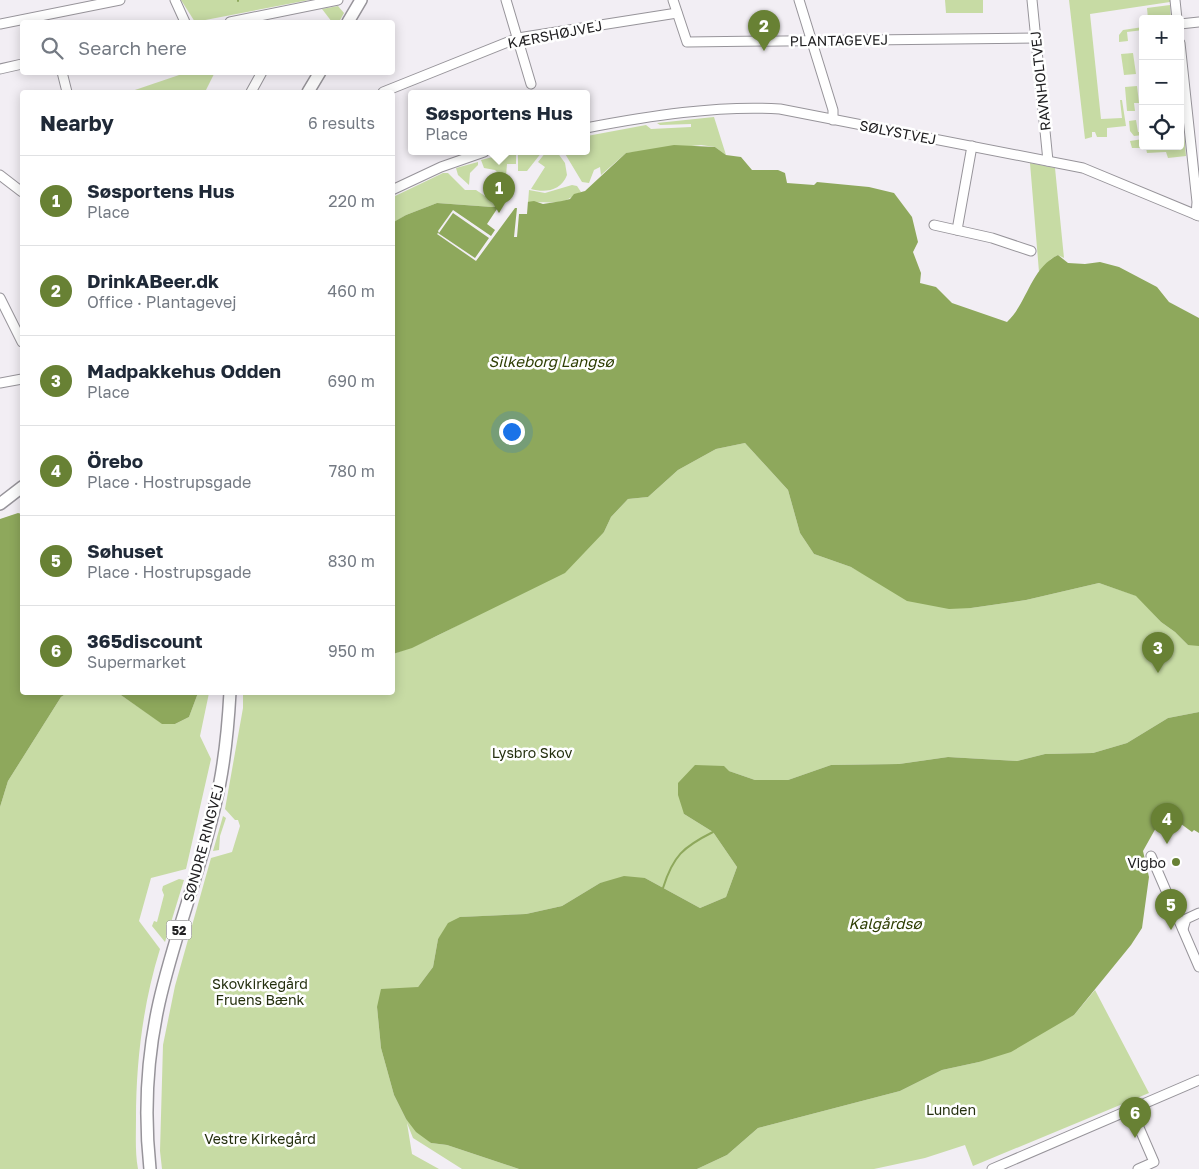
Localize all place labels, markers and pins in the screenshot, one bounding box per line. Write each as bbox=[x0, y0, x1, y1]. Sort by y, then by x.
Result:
pin: 2 bbox=[748, 10, 780, 51]
pin: 1 bbox=[483, 172, 515, 213]
pin: 3 bbox=[1142, 632, 1174, 673]
pin: 4 bbox=[1151, 803, 1183, 844]
place label: Vigbo bbox=[1127, 854, 1166, 871]
marker: Vigbo bbox=[1170, 856, 1182, 868]
pin: 5 bbox=[1155, 889, 1187, 930]
pin: 6 bbox=[1119, 1097, 1151, 1138]

